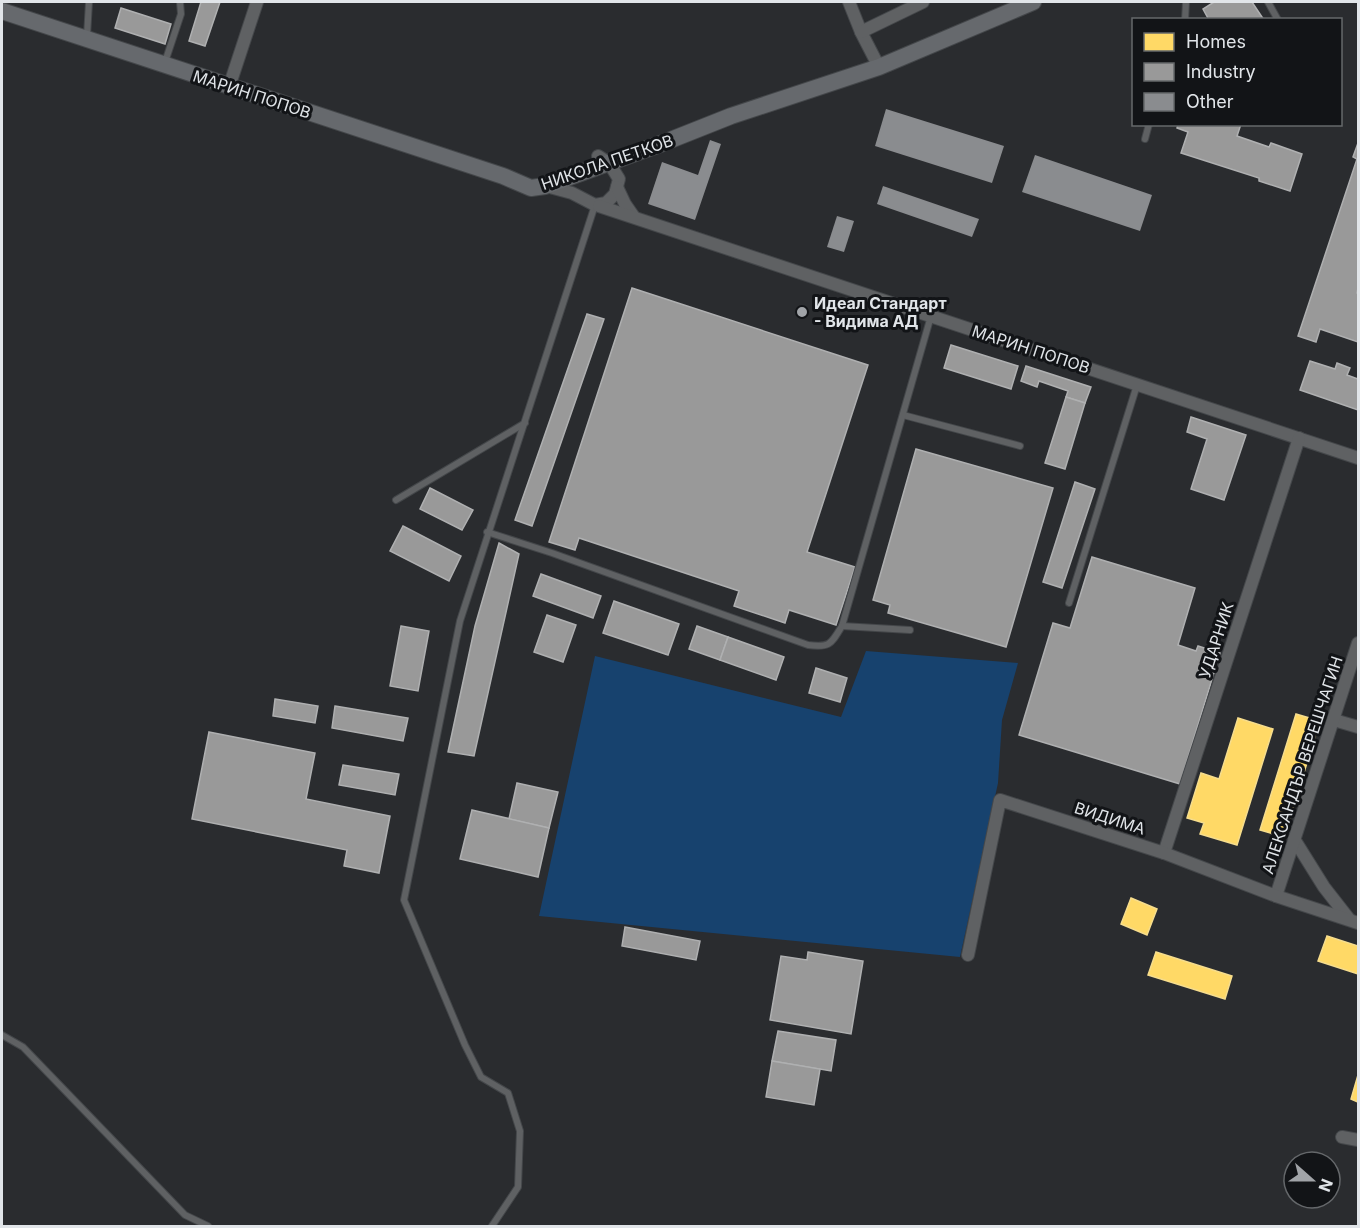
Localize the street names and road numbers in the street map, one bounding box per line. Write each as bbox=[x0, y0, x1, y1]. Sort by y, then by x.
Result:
street label: МАРИН ПОПОВ bbox=[190, 66, 314, 122]
street label: НИКОЛА ПЕТКОВ bbox=[538, 130, 676, 194]
street label: МАРИН ПОПОВ bbox=[969, 321, 1093, 377]
street label: УДАРНИК bbox=[1194, 599, 1238, 681]
street label: АЛЕКСАНДЪР ВЕРЕШЧАГИН bbox=[1257, 653, 1347, 877]
street label: ВИДИМА bbox=[1072, 797, 1148, 839]

